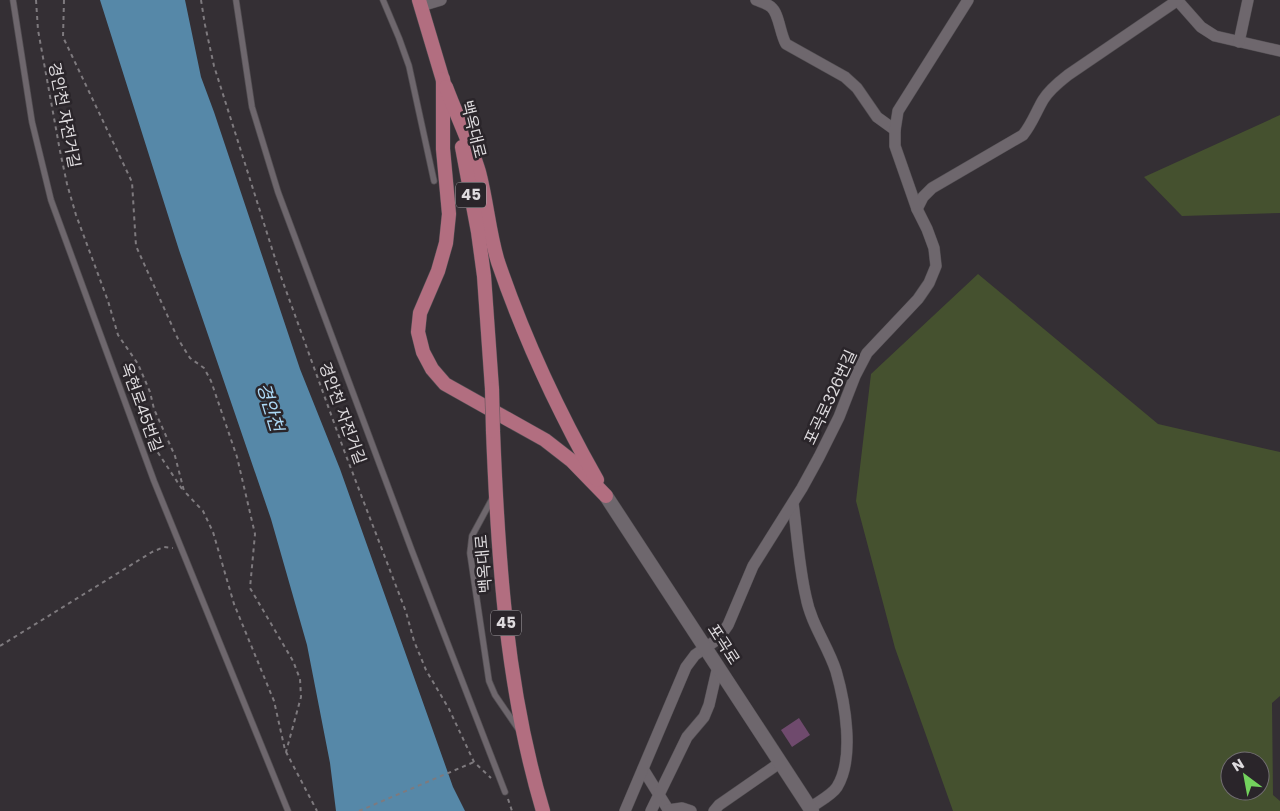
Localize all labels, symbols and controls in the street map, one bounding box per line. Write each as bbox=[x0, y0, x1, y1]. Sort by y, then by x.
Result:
street label: 경안천 자전거길 bbox=[43, 60, 86, 170]
street label: 백옥대로 bbox=[455, 98, 492, 161]
road number: 45 bbox=[456, 182, 486, 208]
street label: 포곡로326번길 bbox=[798, 346, 863, 448]
street label: 옥현로45번길 bbox=[115, 359, 168, 455]
street label: 경안천 자전거길 bbox=[313, 359, 372, 468]
water label: 경안천 bbox=[251, 379, 290, 437]
street label: 백옥대로 bbox=[469, 533, 498, 594]
road number: 45 bbox=[491, 610, 521, 636]
street label: 포곡로 bbox=[702, 619, 745, 669]
north arrow bbox=[1220, 751, 1270, 801]
text: N bbox=[1228, 754, 1248, 776]

